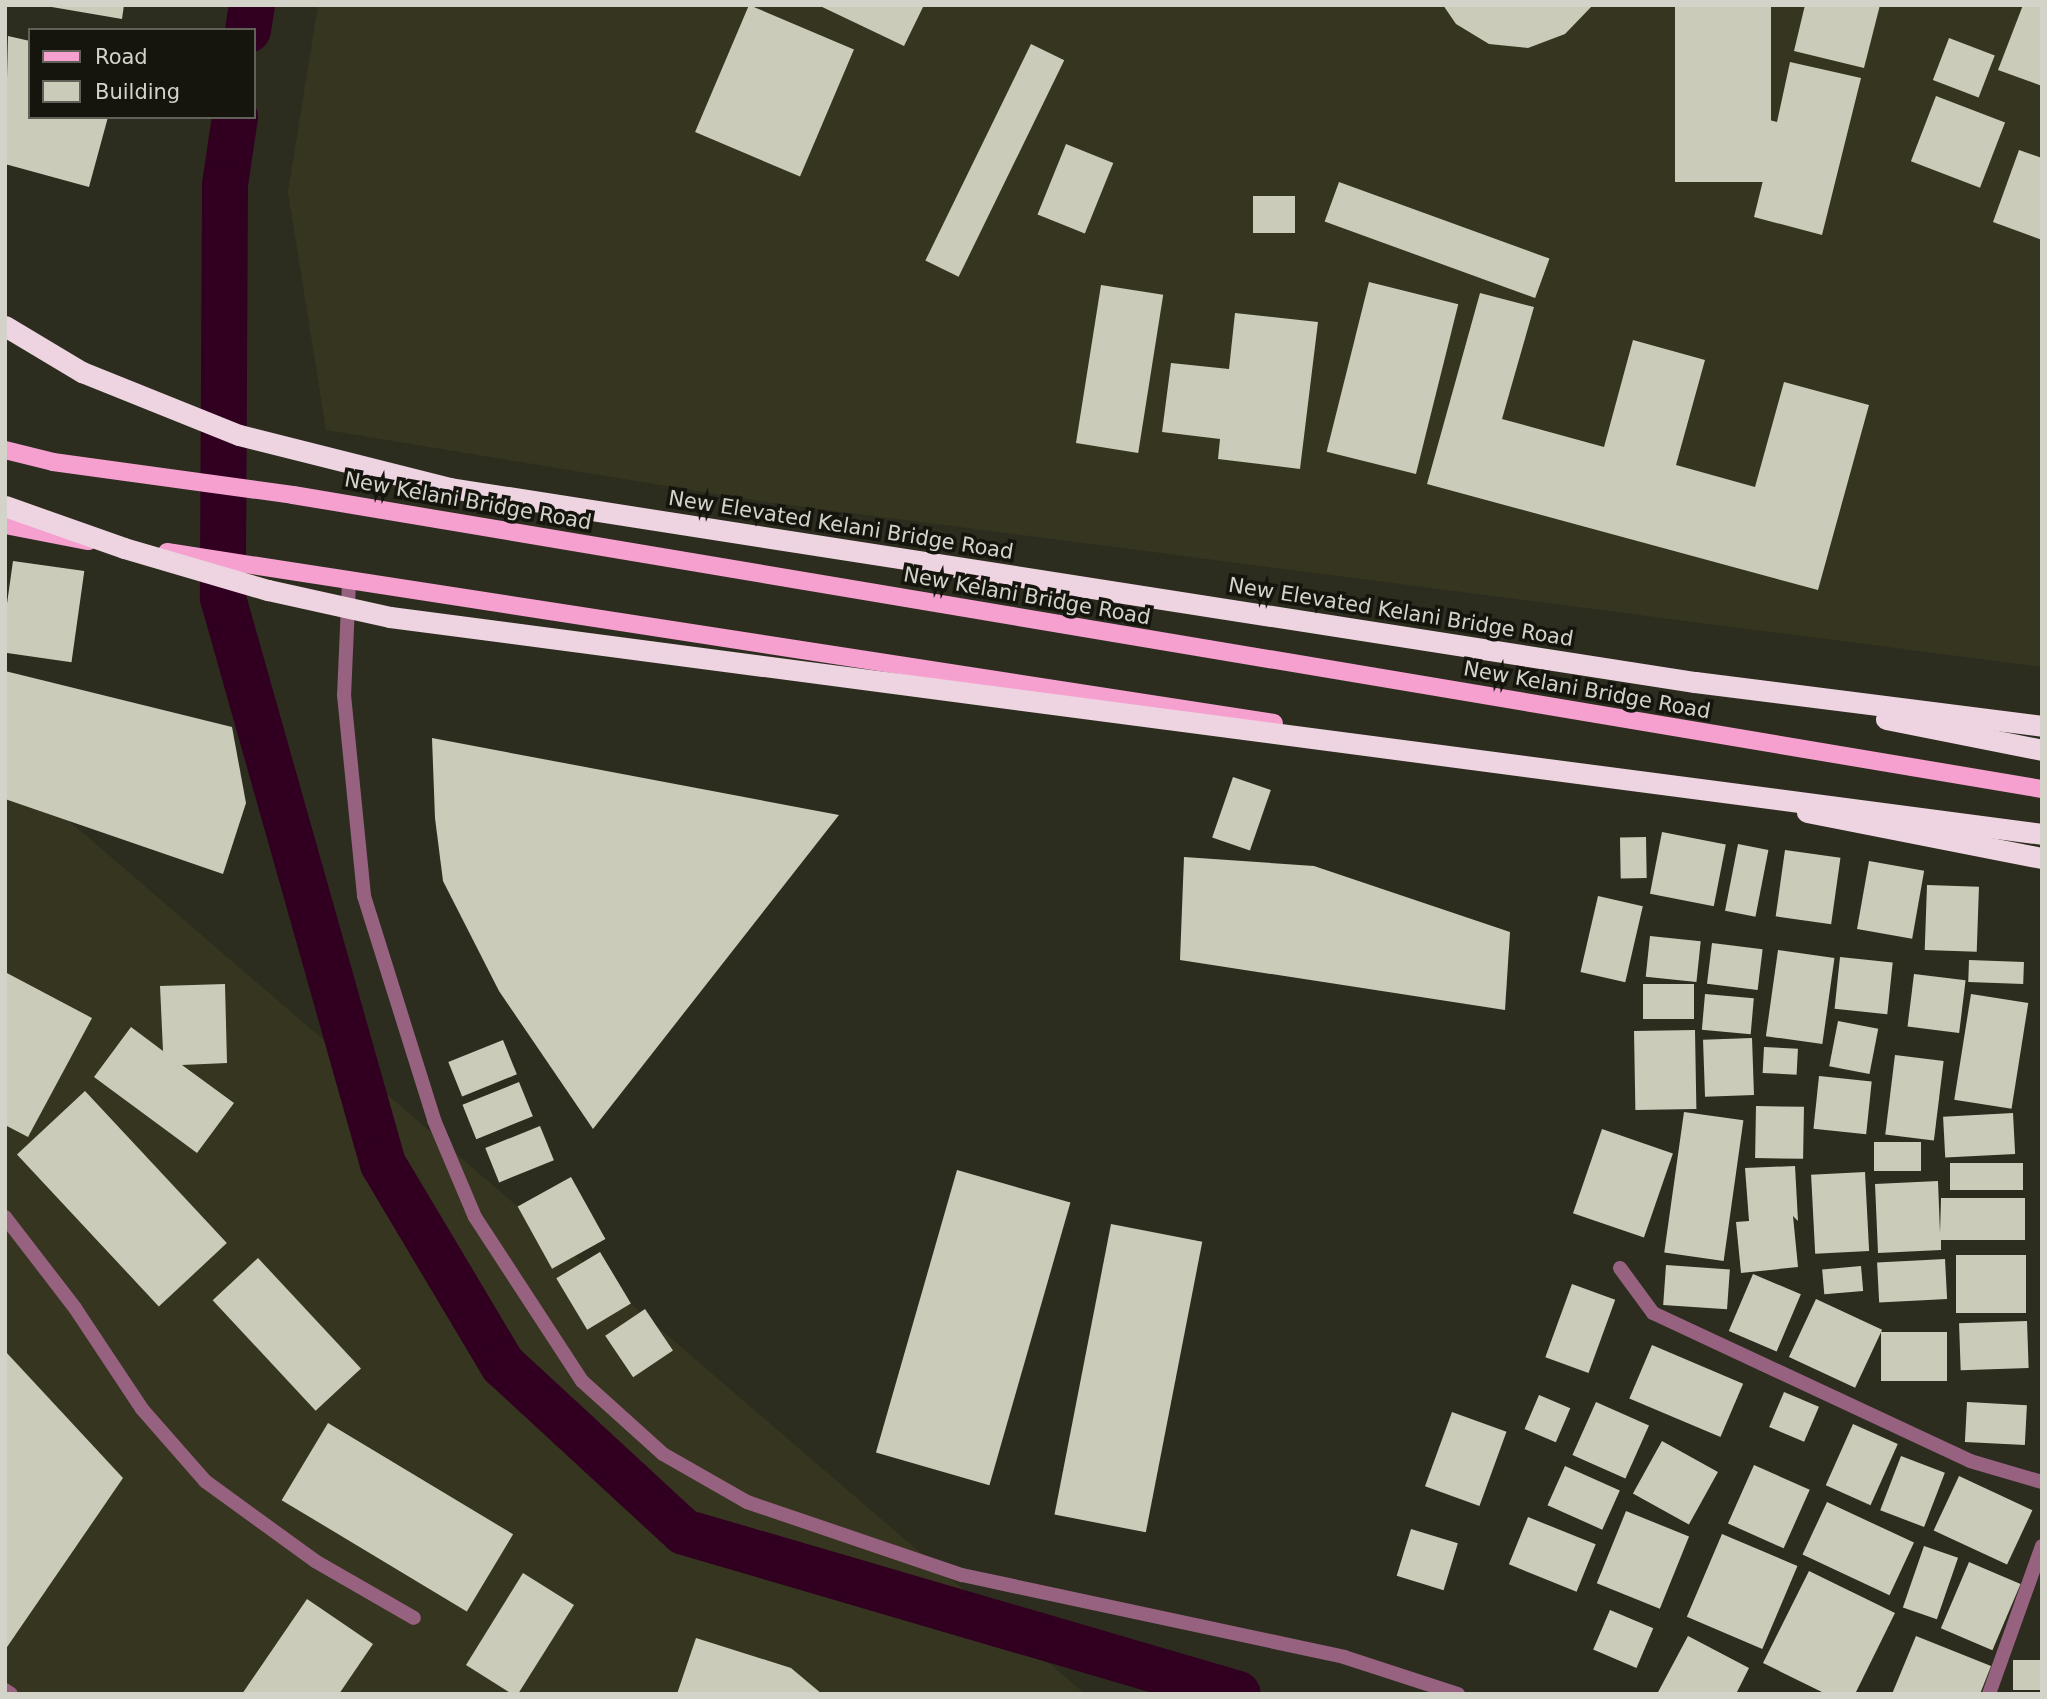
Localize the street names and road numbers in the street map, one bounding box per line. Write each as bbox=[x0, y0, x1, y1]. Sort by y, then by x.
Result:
street label: New Kelani Bridge Road bbox=[342, 467, 594, 535]
street label: New Elevated Kelani Bridge Road bbox=[667, 485, 1015, 565]
street label: New Kelani Bridge Road bbox=[901, 562, 1153, 630]
street label: New Elevated Kelani Bridge Road bbox=[1227, 572, 1575, 652]
street label: New Kelani Bridge Road bbox=[1461, 656, 1713, 724]

